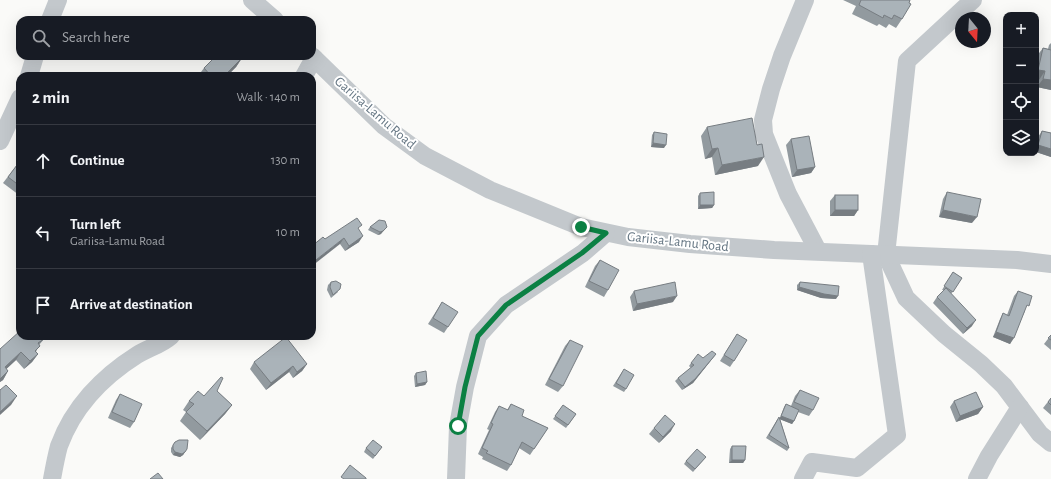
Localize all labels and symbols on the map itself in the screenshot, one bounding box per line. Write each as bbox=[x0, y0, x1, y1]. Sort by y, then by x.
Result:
north arrow bbox=[955, 12, 991, 48]
street label: Gariisa-Lamu Road bbox=[332, 74, 418, 152]
route end bbox=[572, 218, 590, 236]
street label: Gariisa-Lamu Road bbox=[627, 230, 729, 254]
route start bbox=[449, 417, 467, 435]

